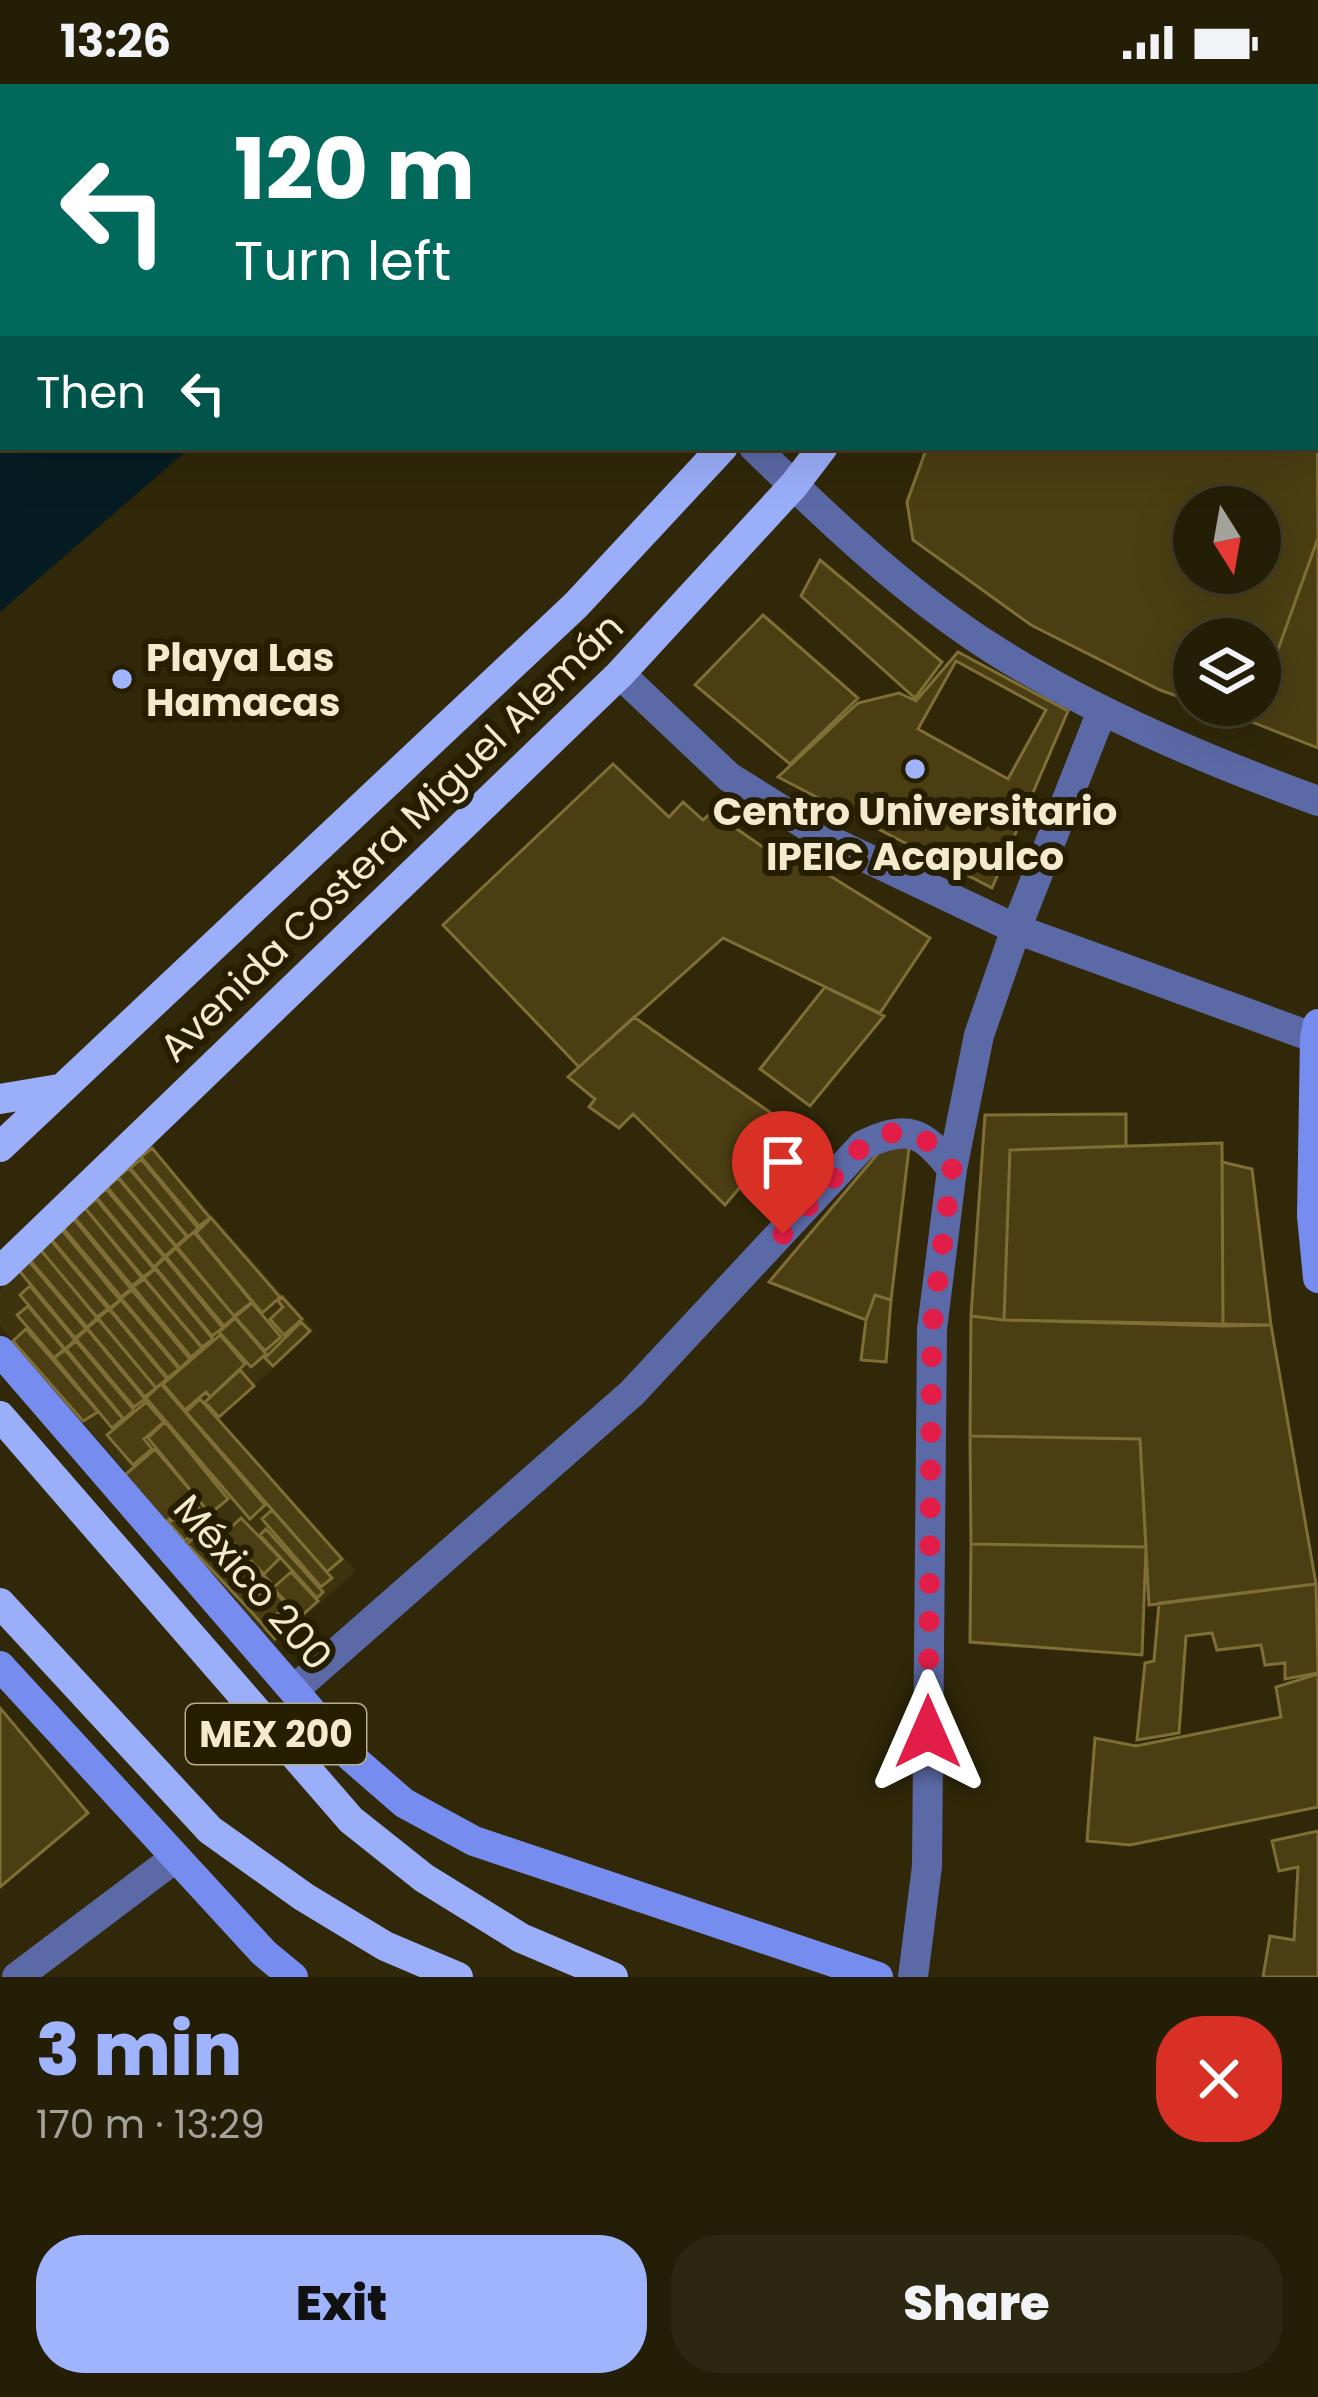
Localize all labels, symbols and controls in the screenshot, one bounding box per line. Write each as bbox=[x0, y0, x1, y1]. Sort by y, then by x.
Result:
text: 13:26 bbox=[60, 10, 171, 73]
text: 120 m bbox=[234, 111, 475, 228]
icon: left bbox=[36, 132, 192, 288]
text: Turn left bbox=[234, 223, 451, 299]
icon: left bbox=[170, 360, 236, 426]
text: Then bbox=[36, 361, 146, 424]
north arrow bbox=[1173, 486, 1281, 594]
map controls bbox=[1173, 486, 1281, 726]
street label: Avenida Costera Miguel Alemán bbox=[147, 600, 635, 1074]
button: layers bbox=[1173, 618, 1281, 726]
place label: Playa Las Hamacas bbox=[146, 630, 341, 730]
marker: Playa Las Hamacas bbox=[109, 666, 135, 692]
marker: Centro Universitario IPEIC Acapulco bbox=[902, 756, 928, 782]
place label: Centro Universitario IPEIC Acapulco bbox=[713, 784, 1117, 884]
pin bbox=[732, 1111, 834, 1234]
icon: arrive bbox=[750, 1129, 816, 1195]
street label: México 200 bbox=[161, 1483, 344, 1682]
position arrow bbox=[865, 1669, 991, 1795]
road number: MEX 200 bbox=[186, 1704, 366, 1764]
text: 3 min bbox=[36, 1999, 242, 2100]
button: close bbox=[1156, 2016, 1282, 2142]
text: 170 m · 13:29 bbox=[36, 2097, 265, 2152]
button: Exit bbox=[36, 2235, 647, 2373]
button: Share bbox=[671, 2235, 1282, 2373]

